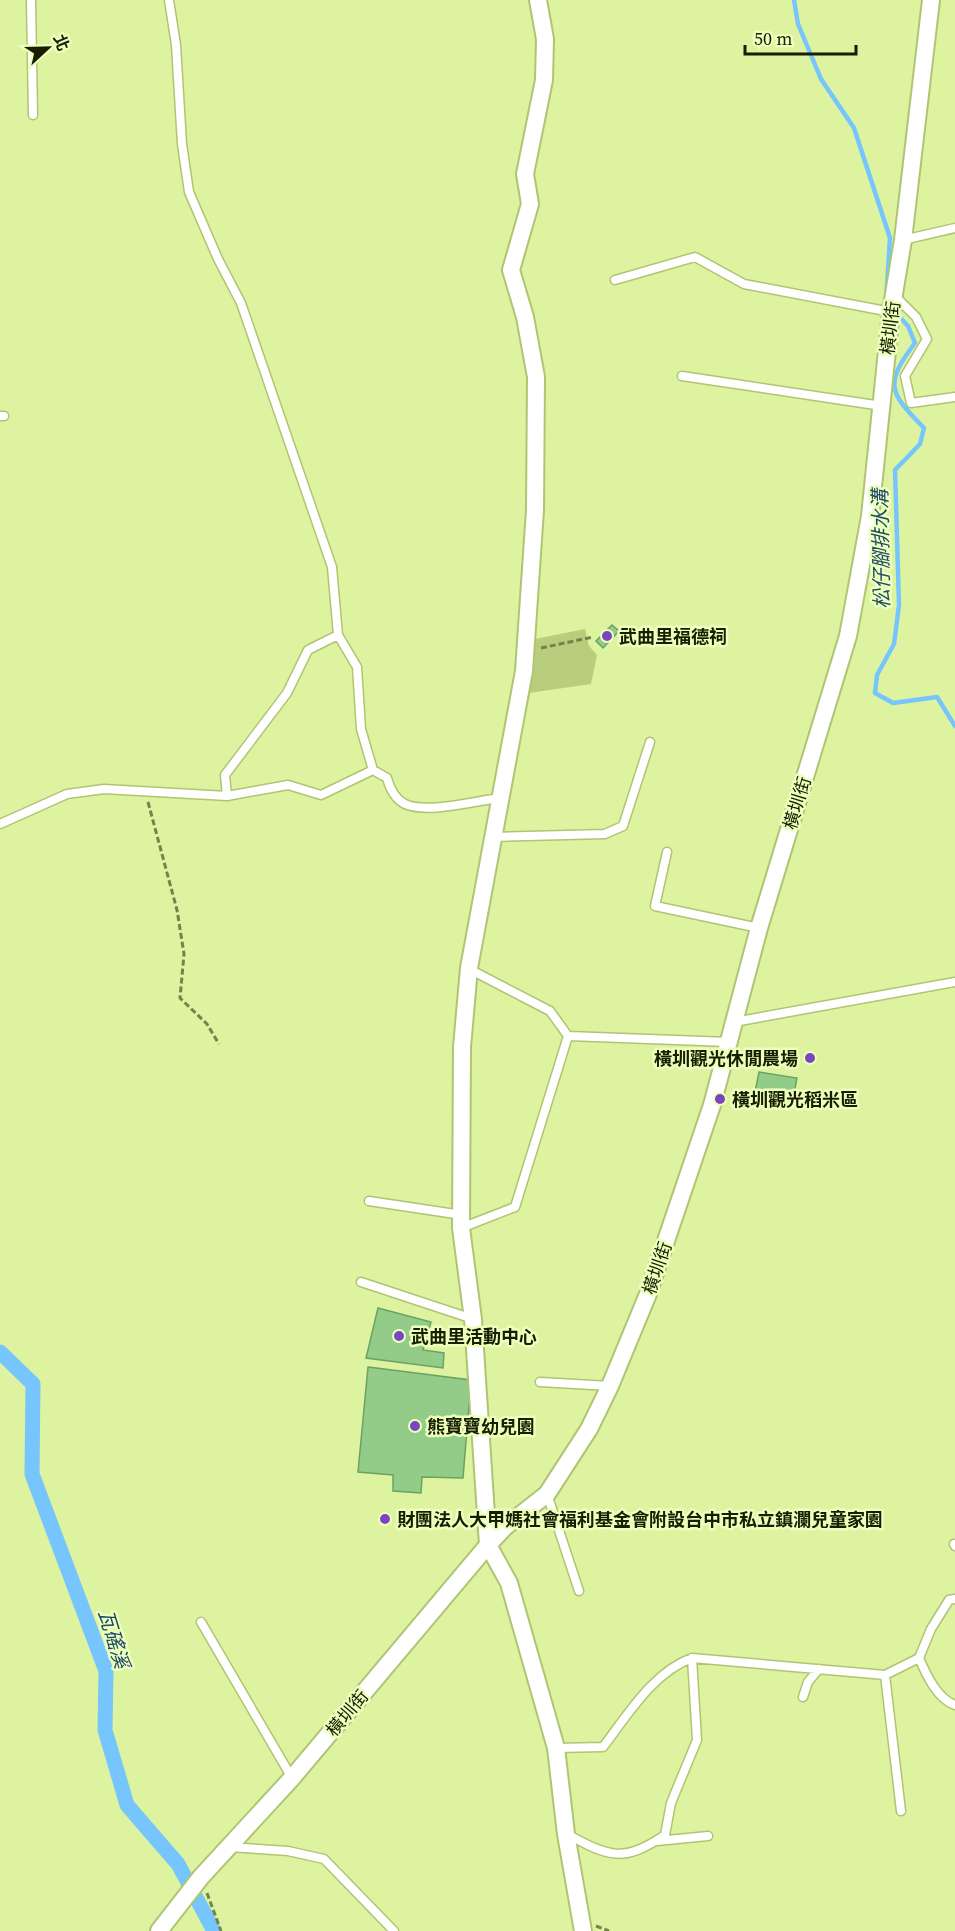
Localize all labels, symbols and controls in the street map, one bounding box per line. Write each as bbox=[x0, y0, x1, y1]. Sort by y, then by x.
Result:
north arrow bbox=[18, 18, 78, 78]
scale bar bbox=[745, 18, 856, 56]
text: 50 m bbox=[754, 26, 792, 51]
text: 北 bbox=[49, 31, 75, 54]
street label: 橫圳街 bbox=[874, 300, 906, 356]
water label: 松仔腳排水溝 bbox=[866, 486, 896, 609]
place label: 武曲里福德祠 bbox=[619, 624, 727, 649]
marker: 武曲里福德祠 bbox=[600, 629, 614, 643]
street label: 橫圳街 bbox=[777, 774, 817, 832]
place label: 橫圳觀光休閒農場 bbox=[654, 1046, 798, 1071]
marker: 橫圳觀光休閒農場 bbox=[803, 1051, 817, 1065]
place label: 橫圳觀光稻米區 bbox=[732, 1087, 858, 1112]
marker: 橫圳觀光稻米區 bbox=[713, 1092, 727, 1106]
street label: 橫圳街 bbox=[636, 1238, 678, 1298]
place label: 武曲里活動中心 bbox=[411, 1324, 537, 1349]
marker: 武曲里活動中心 bbox=[392, 1329, 406, 1343]
place label: 熊寶寶幼兒園 bbox=[427, 1414, 535, 1439]
marker: 熊寶寶幼兒園 bbox=[408, 1419, 422, 1433]
place label: 財團法人大甲媽社會福利基金會附設台中市私立鎮瀾兒童家園 bbox=[397, 1507, 883, 1532]
marker: 財團法人大甲媽社會福利基金會附設台中市私立鎮瀾兒童家園 bbox=[378, 1512, 392, 1526]
water label: 瓦磘溪 bbox=[92, 1606, 137, 1675]
street label: 橫圳街 bbox=[320, 1684, 374, 1742]

